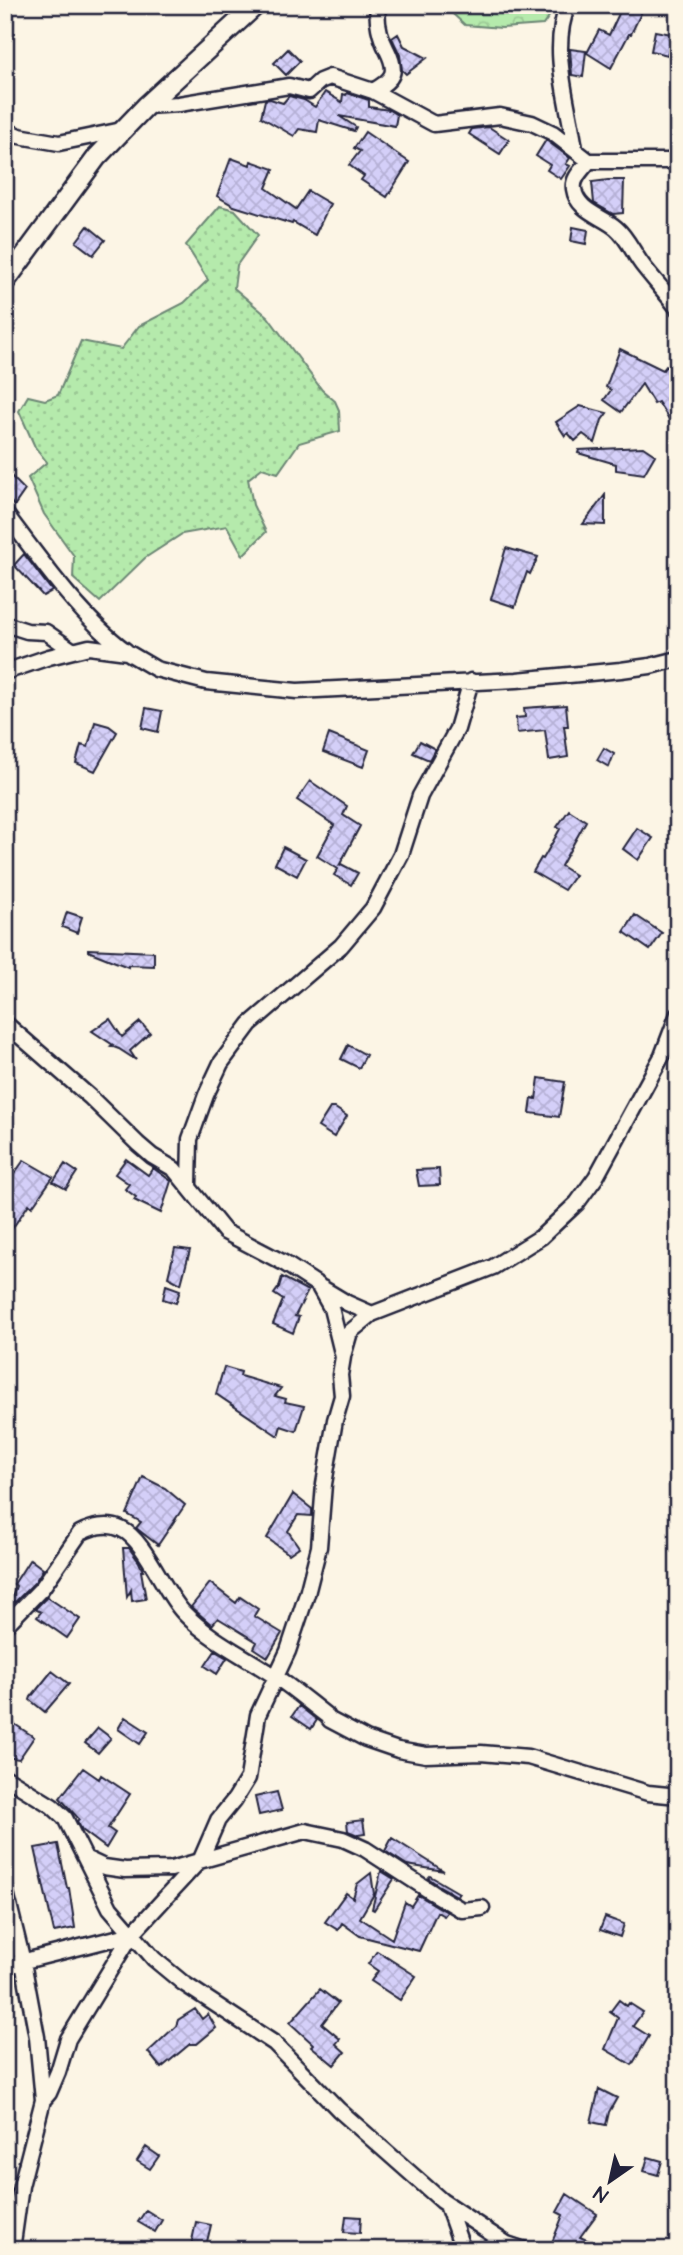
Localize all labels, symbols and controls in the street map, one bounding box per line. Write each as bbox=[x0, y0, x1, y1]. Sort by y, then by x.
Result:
north arrow bbox=[574, 2146, 644, 2216]
text: N bbox=[589, 2179, 614, 2208]

